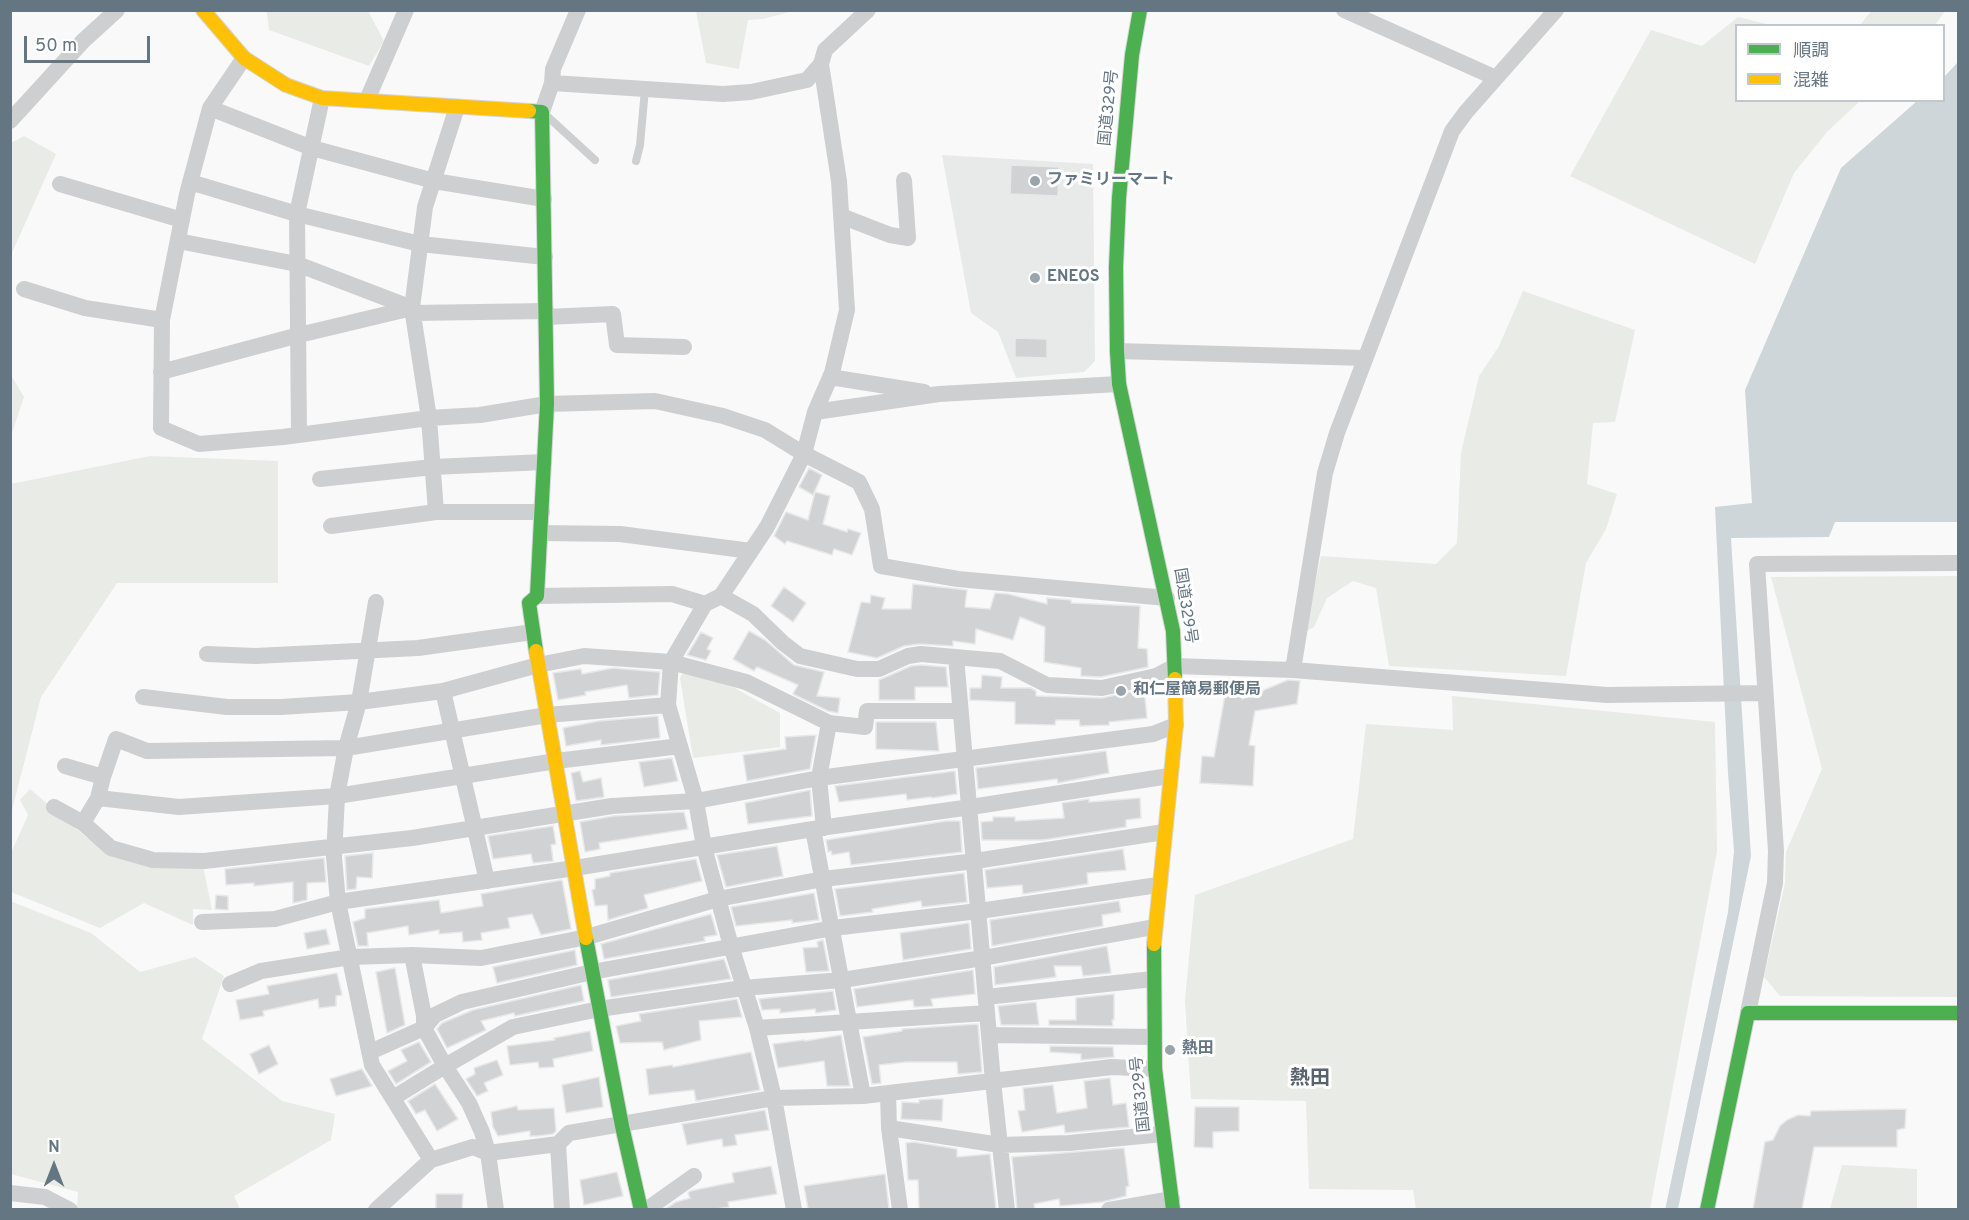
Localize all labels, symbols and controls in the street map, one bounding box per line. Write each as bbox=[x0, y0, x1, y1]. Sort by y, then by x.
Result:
scale bar bbox=[27, 24, 153, 62]
legend bbox=[1735, 24, 1945, 102]
text: 50 m bbox=[35, 35, 77, 58]
text: 順調 bbox=[1793, 40, 1829, 63]
street label: 国道329号 bbox=[1096, 69, 1124, 147]
text: 混雑 bbox=[1793, 70, 1829, 93]
place label: ファミリーマート bbox=[1047, 171, 1175, 191]
marker: ファミリーマート bbox=[1028, 174, 1042, 188]
place label: ENEOS bbox=[1047, 268, 1100, 288]
marker: ENEOS bbox=[1028, 271, 1042, 285]
street label: 国道329号 bbox=[1169, 567, 1199, 645]
place label: 和仁屋簡易郵便局 bbox=[1133, 681, 1261, 701]
marker: 和仁屋簡易郵便局 bbox=[1114, 684, 1128, 698]
place label: 熱田 bbox=[1182, 1040, 1214, 1060]
marker: 熱田 bbox=[1163, 1043, 1177, 1057]
street label: 国道329号 bbox=[1128, 1055, 1156, 1133]
district label: 熱田 bbox=[1290, 1068, 1330, 1092]
north arrow bbox=[24, 1136, 84, 1196]
text: N bbox=[48, 1138, 60, 1158]

